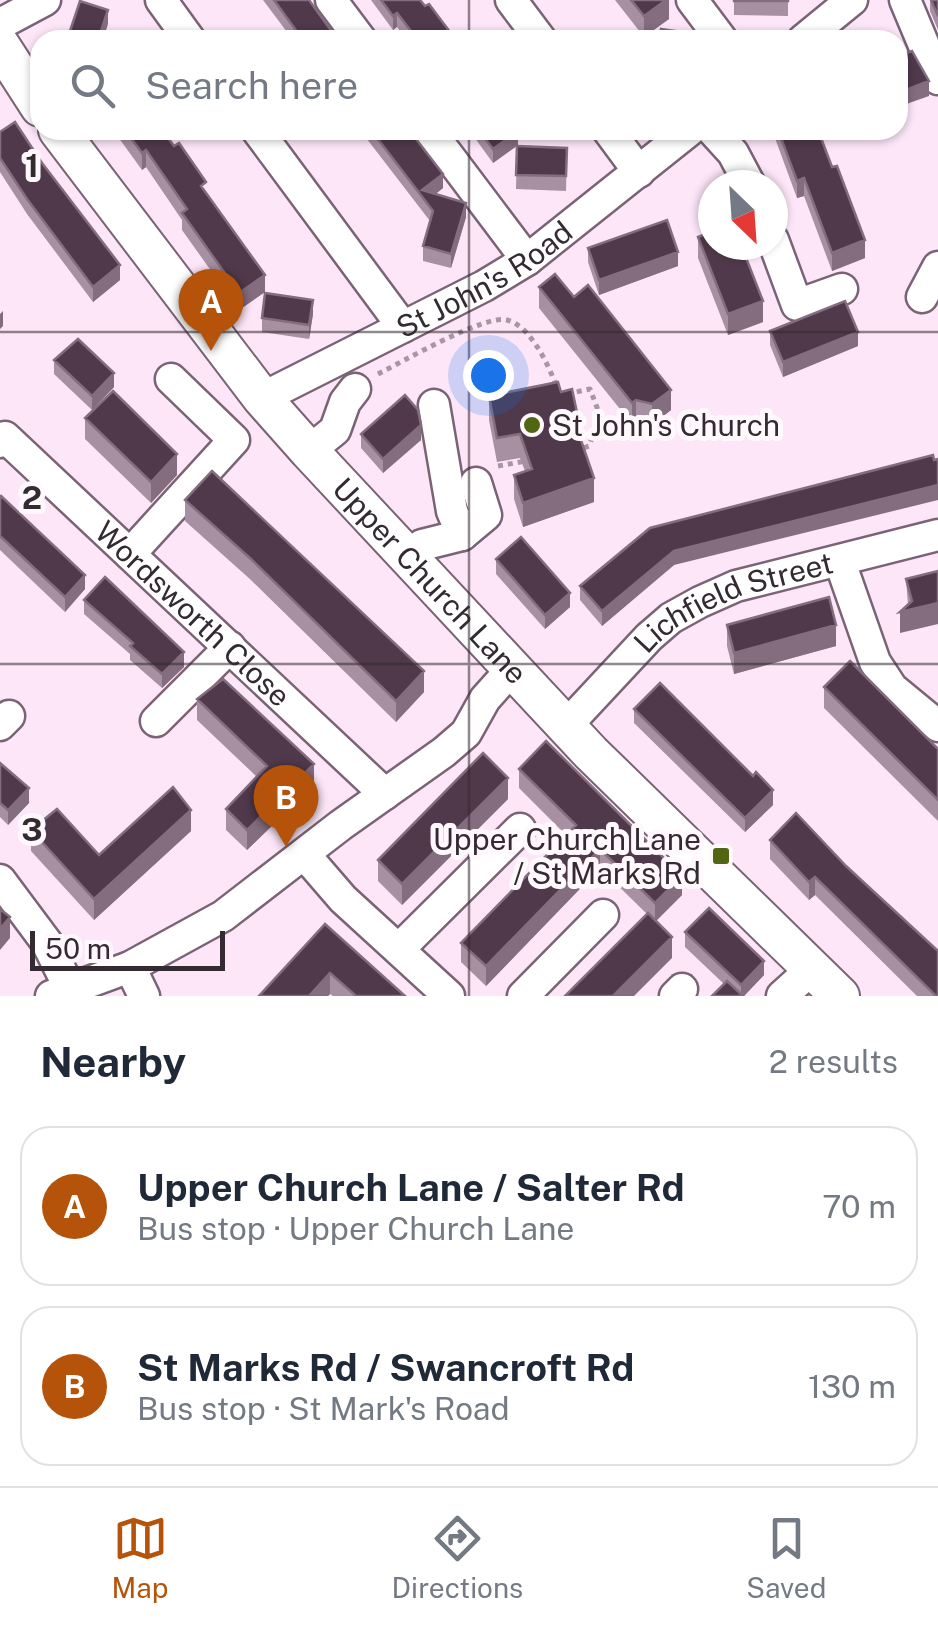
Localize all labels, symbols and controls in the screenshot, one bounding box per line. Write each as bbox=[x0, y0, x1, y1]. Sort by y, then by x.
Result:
search box bbox=[30, 30, 908, 140]
icon: search bbox=[65, 58, 120, 113]
text: Search here bbox=[145, 63, 358, 108]
text: 1 bbox=[25, 147, 39, 184]
north arrow bbox=[698, 170, 788, 260]
street label: St John's Road bbox=[390, 213, 579, 345]
pin: A bbox=[178, 268, 244, 351]
your location bbox=[463, 350, 514, 401]
place label: St John's Church bbox=[552, 407, 780, 443]
marker: St John's Church bbox=[521, 414, 543, 436]
street label: Upper Church Lane bbox=[325, 470, 535, 691]
text: 2 bbox=[22, 479, 42, 516]
street label: Wordsworth Close bbox=[88, 513, 298, 714]
street label: Lichfield Street bbox=[626, 544, 837, 660]
pin: B bbox=[254, 764, 318, 847]
text: 3 bbox=[21, 811, 43, 848]
place label: Upper Church Lane / St Marks Rd bbox=[433, 821, 701, 891]
marker: Upper Church Lane / St Marks Rd bbox=[710, 845, 732, 867]
scale bar bbox=[30, 926, 225, 970]
text: 50 m bbox=[45, 932, 111, 965]
text: Nearby bbox=[40, 1037, 186, 1086]
text: 2 results bbox=[769, 1043, 898, 1080]
text: Upper Church Lane / Salter Rd bbox=[137, 1165, 685, 1210]
text: A bbox=[63, 1188, 86, 1225]
text: 70 m bbox=[822, 1188, 896, 1225]
text: Bus stop · Upper Church Lane bbox=[137, 1210, 574, 1247]
text: St Marks Rd / Swancroft Rd bbox=[137, 1345, 634, 1390]
text: B bbox=[64, 1368, 85, 1405]
text: 130 m bbox=[808, 1368, 896, 1405]
text: Bus stop · St Mark's Road bbox=[137, 1390, 510, 1427]
tab: Map bbox=[112, 1511, 168, 1604]
tab: Directions bbox=[392, 1511, 523, 1604]
tab: Saved bbox=[746, 1511, 826, 1604]

